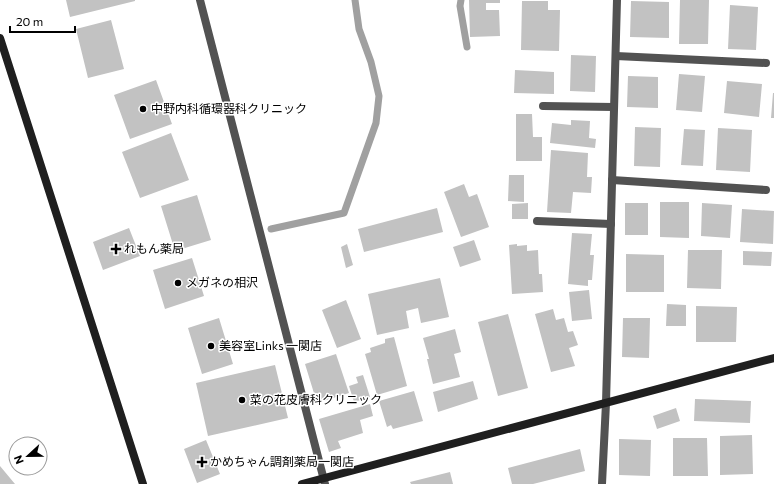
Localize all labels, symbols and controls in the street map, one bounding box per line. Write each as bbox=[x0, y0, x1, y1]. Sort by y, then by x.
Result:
scale bar bbox=[10, 8, 75, 34]
text: 20 m bbox=[16, 14, 43, 28]
place label: 中野内科循環器科クリニック bbox=[151, 101, 307, 115]
marker: 中野内科循環器科クリニック bbox=[138, 104, 148, 114]
place label: れもん薬局 bbox=[124, 241, 184, 255]
marker: れもん薬局 bbox=[111, 244, 121, 254]
place label: メガネの相沢 bbox=[186, 275, 258, 289]
marker: メガネの相沢 bbox=[173, 278, 183, 288]
place label: 美容室Links 一関店 bbox=[219, 338, 322, 352]
marker: 美容室Links 一関店 bbox=[206, 341, 216, 351]
place label: 菜の花皮膚科クリニック bbox=[250, 392, 382, 406]
marker: 菜の花皮膚科クリニック bbox=[237, 395, 247, 405]
north arrow bbox=[8, 436, 48, 476]
text: N bbox=[11, 454, 26, 466]
place label: かめちゃん調剤薬局一関店 bbox=[210, 454, 354, 468]
marker: かめちゃん調剤薬局一関店 bbox=[197, 457, 207, 467]

